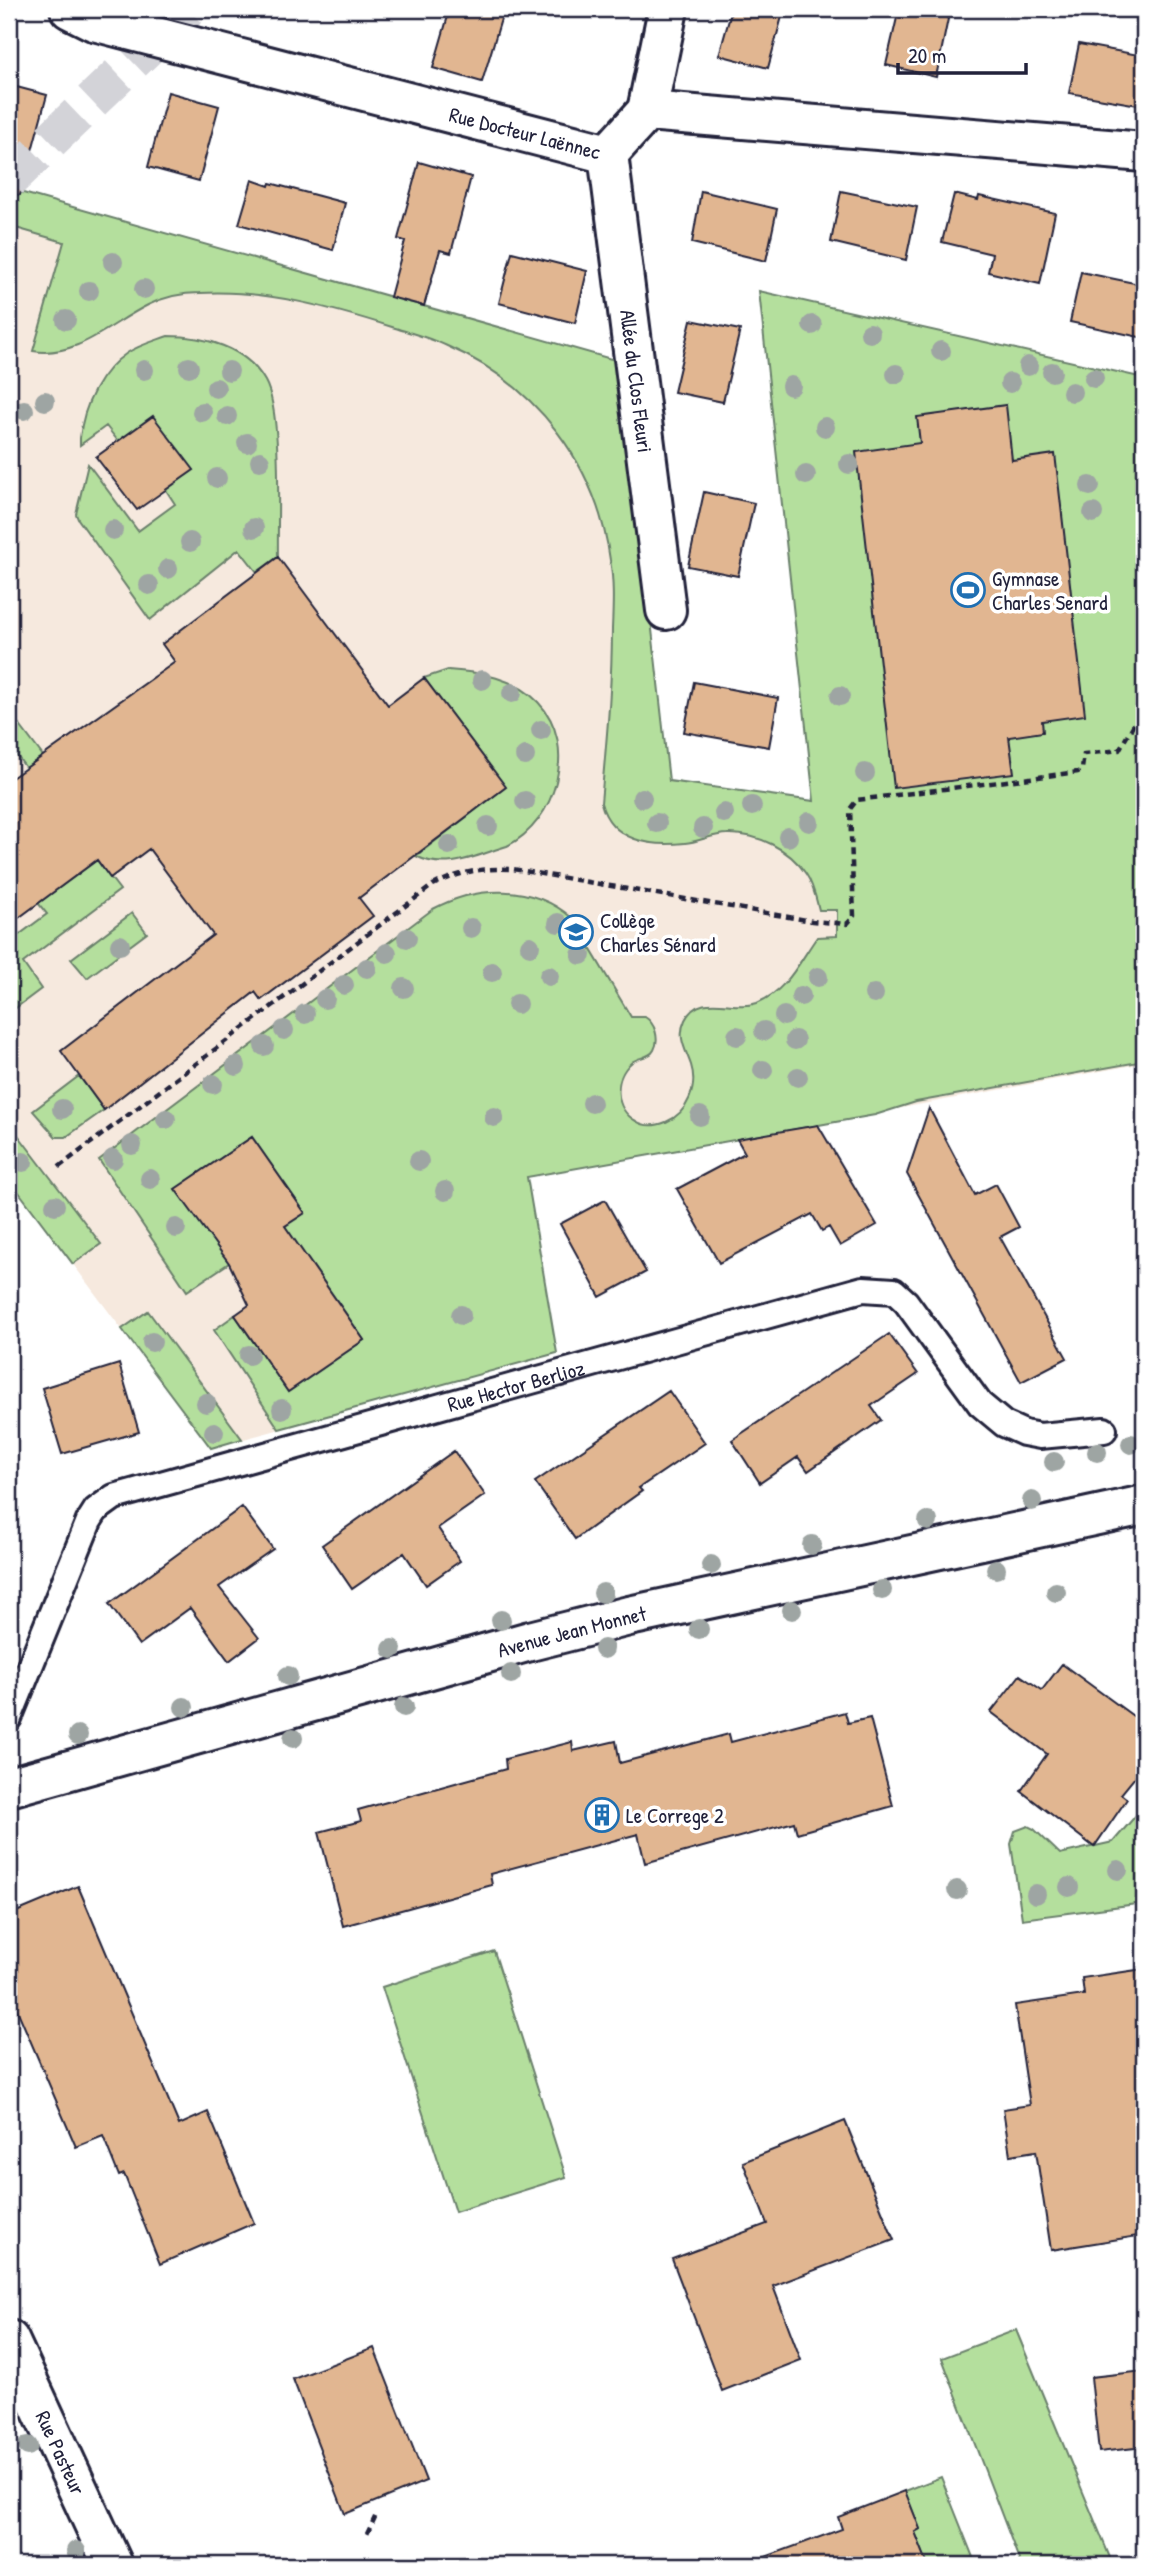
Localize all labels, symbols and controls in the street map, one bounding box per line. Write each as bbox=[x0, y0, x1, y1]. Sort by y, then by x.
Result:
scale bar bbox=[898, 32, 1025, 76]
text: 20 m bbox=[908, 41, 946, 70]
street label: Rue Docteur Laënnec bbox=[446, 99, 604, 166]
street label: Allée du Clos Fleuri bbox=[613, 308, 660, 454]
place label: Gymnase Charles Senard bbox=[992, 564, 1108, 617]
sports icon: Gymnase Charles Senard bbox=[949, 571, 987, 609]
place label: Collège Charles Sénard bbox=[600, 906, 716, 959]
school or university icon: Collège Charles Sénard bbox=[557, 913, 595, 951]
street label: Rue Hector Berlioz bbox=[444, 1353, 588, 1418]
street label: Avenue Jean Monnet bbox=[494, 1598, 649, 1664]
building icon: Le Correge 2 bbox=[583, 1796, 621, 1834]
place label: Le Correge 2 bbox=[626, 1801, 724, 1830]
street label: Rue Pasteur bbox=[29, 2406, 93, 2499]

